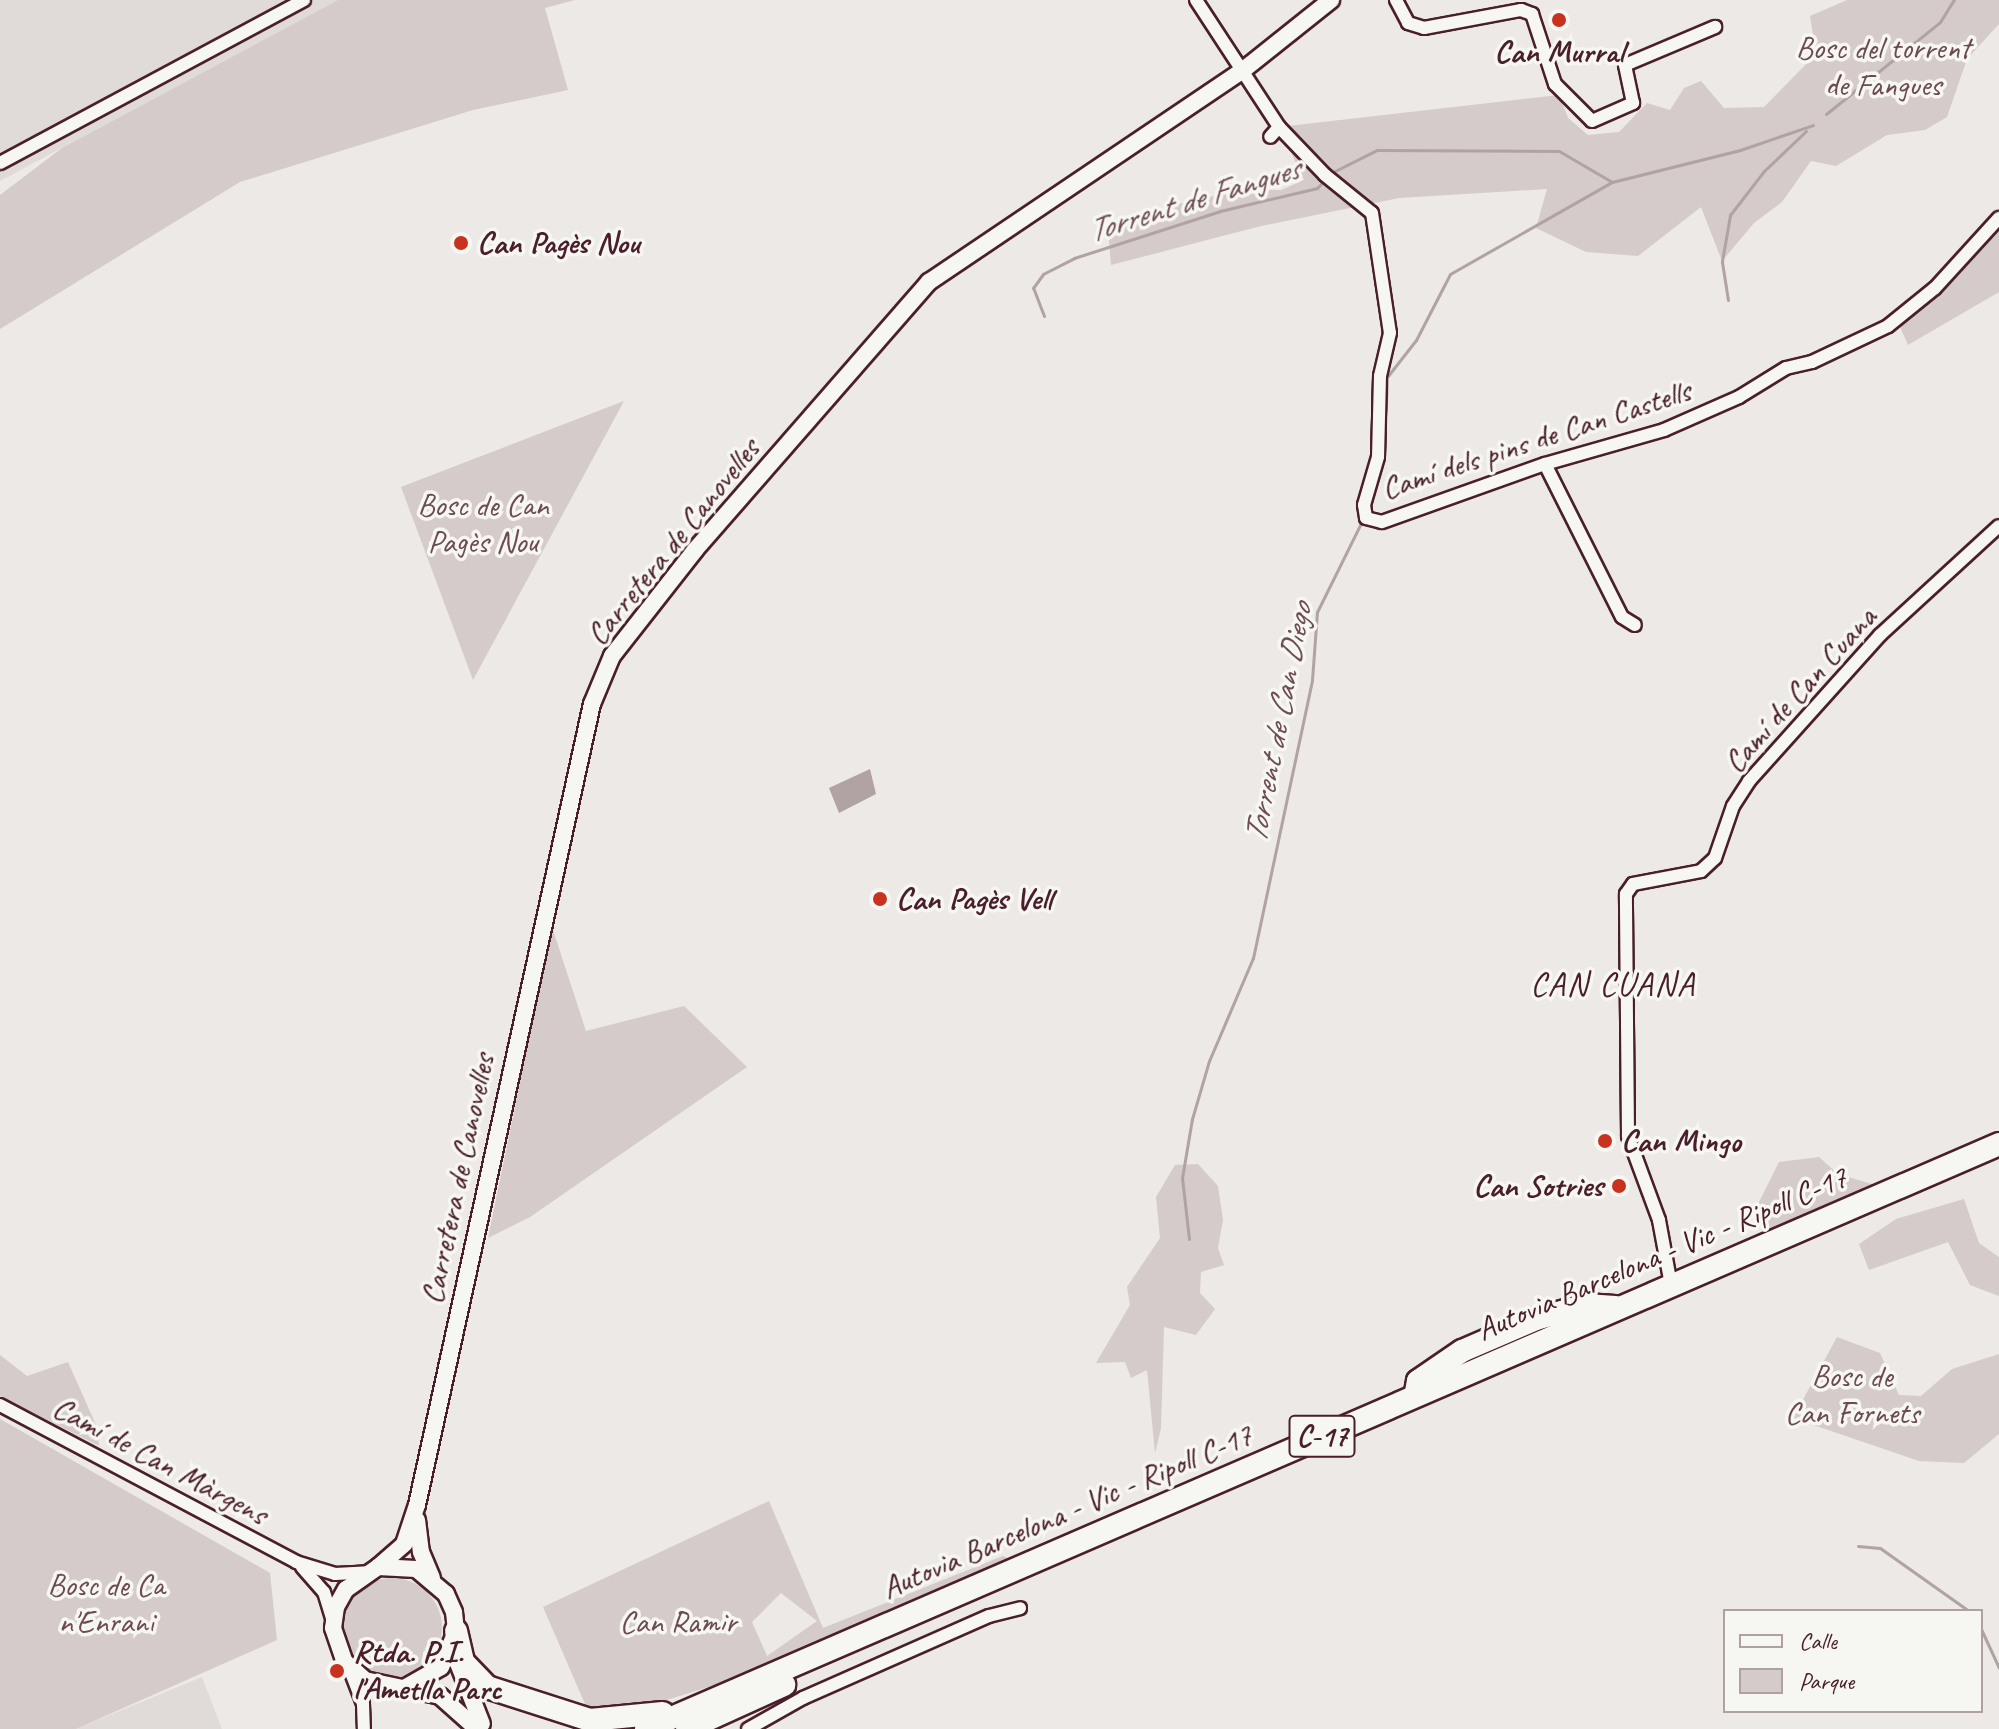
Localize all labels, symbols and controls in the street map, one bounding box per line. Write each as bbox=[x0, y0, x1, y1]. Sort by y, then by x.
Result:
marker: Can Murral bbox=[1550, 11, 1568, 29]
park label: Bosc del torrent de Fangues bbox=[1796, 30, 1970, 105]
place label: Can Murral bbox=[1495, 33, 1623, 71]
water label: Torrent de Fangues bbox=[1082, 147, 1304, 251]
place label: Can Pagès Nou bbox=[477, 224, 641, 262]
marker: Can Pagès Nou bbox=[452, 234, 470, 252]
street label: Camí dels pins de Can Castells bbox=[1376, 372, 1696, 508]
street label: Carretera de Canovelles bbox=[578, 431, 768, 653]
park label: Bosc de Can Pagès Nou bbox=[417, 487, 549, 562]
street label: Camí de Can Cuana bbox=[1716, 599, 1884, 781]
water label: Torrent de Can Diego bbox=[1234, 600, 1320, 846]
place label: Can Pagès Vell bbox=[896, 880, 1054, 918]
marker: Can Pagès Vell bbox=[871, 890, 889, 908]
district label: CAN CUANA bbox=[1532, 964, 1694, 1004]
street label: Carretera de Canovelles bbox=[413, 1050, 503, 1308]
place label: Can Mingo bbox=[1621, 1122, 1741, 1160]
marker: Can Mingo bbox=[1596, 1132, 1614, 1150]
street label: Autovia Barcelona - Vic - Ripoll C-17 bbox=[1470, 1158, 1854, 1350]
place label: Can Sotries bbox=[1474, 1167, 1603, 1205]
marker: Can Sotries bbox=[1610, 1177, 1628, 1195]
park label: Bosc de Can Fornets bbox=[1785, 1358, 1919, 1433]
street label: Camí de Can Màrgens bbox=[46, 1388, 274, 1534]
road number: C-17 bbox=[1288, 1410, 1356, 1462]
street label: Autovia Barcelona - Vic - Ripoll C-17 bbox=[875, 1416, 1259, 1608]
park label: Bosc de Ca n'Enrani bbox=[47, 1567, 165, 1642]
park label: Can Ramir bbox=[619, 1603, 737, 1641]
legend bbox=[1723, 1609, 1983, 1713]
text: Calle bbox=[1799, 1626, 1837, 1656]
place label: Rtda. P.I. l'Ametlla Parc bbox=[353, 1634, 502, 1709]
marker: Rtda. P.I. l'Ametlla Parc bbox=[328, 1662, 346, 1680]
text: Parque bbox=[1799, 1666, 1854, 1696]

